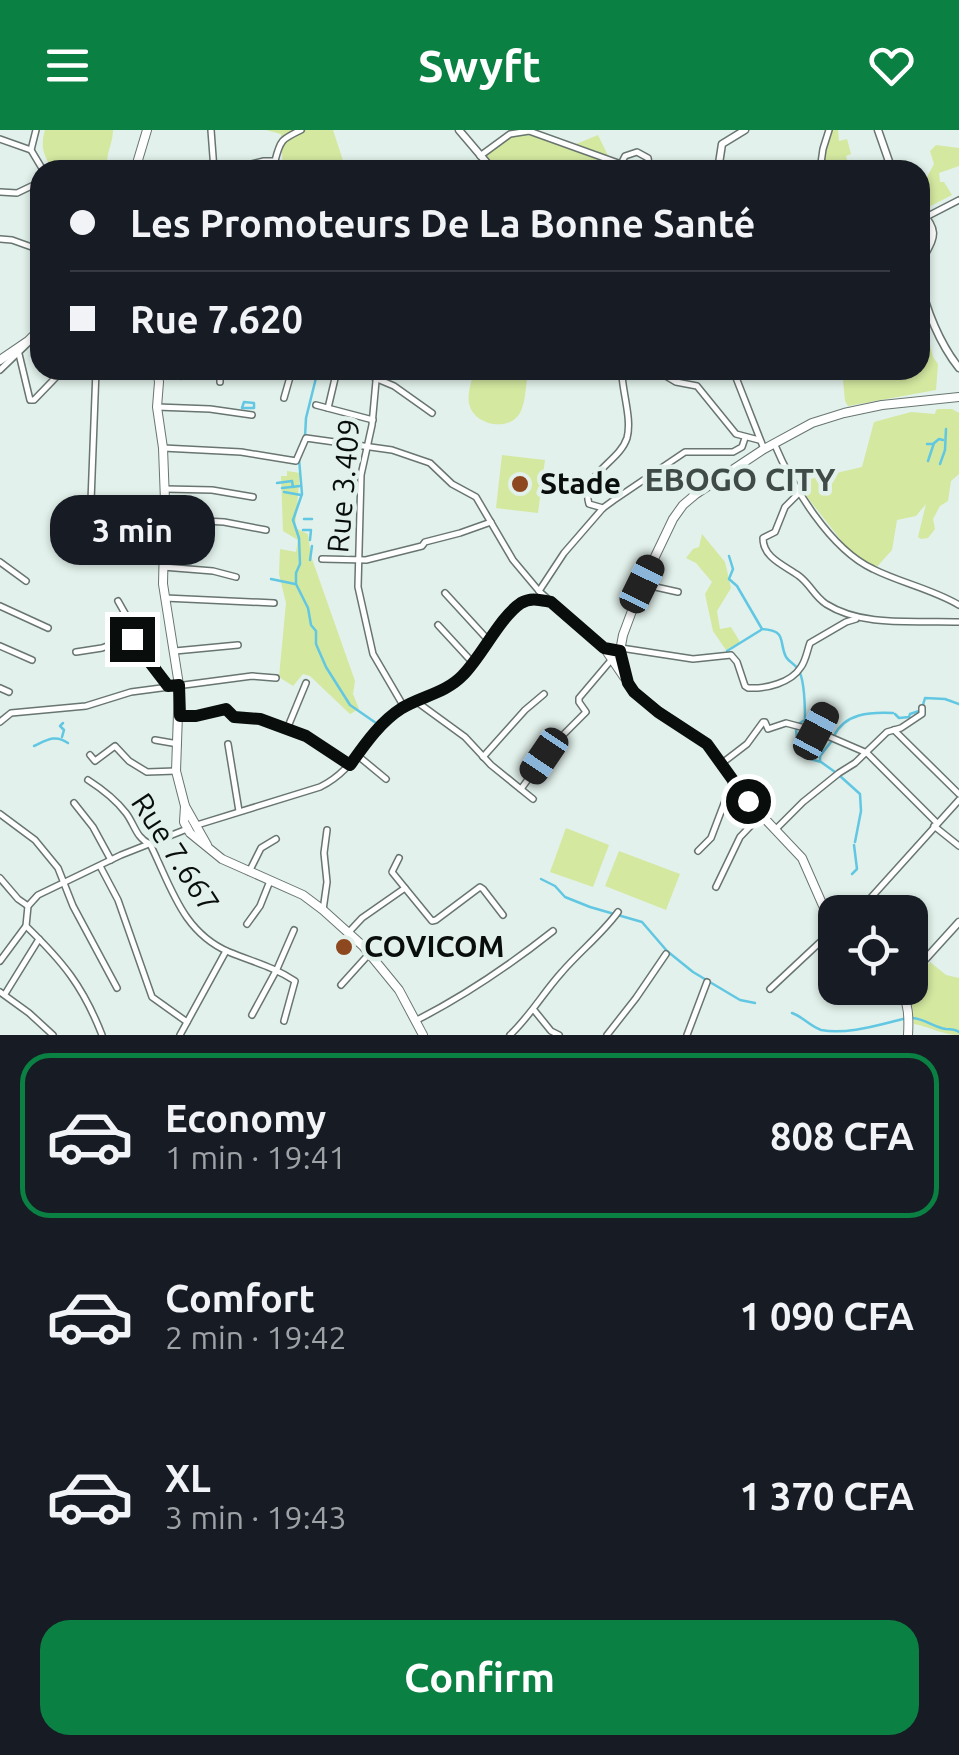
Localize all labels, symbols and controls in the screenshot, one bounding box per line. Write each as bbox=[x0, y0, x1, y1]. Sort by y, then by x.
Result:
icon: menu bbox=[40, 38, 95, 93]
icon: heart bbox=[864, 38, 919, 93]
text: Swyft bbox=[418, 40, 541, 91]
text: Les Promoteurs De La Bonne Santé bbox=[130, 202, 755, 244]
text: Rue 7.620 bbox=[130, 298, 303, 340]
street label: Rue 3.409 bbox=[320, 418, 366, 554]
district label: EBOGO CITY bbox=[644, 461, 836, 497]
place label: Stade bbox=[540, 466, 621, 500]
marker: Stade bbox=[509, 473, 531, 495]
callout: 3 min bbox=[49, 494, 214, 564]
text: 3 min bbox=[92, 512, 173, 548]
car bbox=[615, 550, 669, 618]
route end bbox=[110, 617, 155, 662]
car bbox=[789, 697, 843, 765]
car bbox=[515, 723, 573, 789]
route start bbox=[726, 779, 771, 824]
street label: Rue 7.667 bbox=[125, 787, 227, 918]
map controls bbox=[818, 895, 928, 1005]
button: locate bbox=[818, 895, 928, 1005]
place label: COVICOM bbox=[364, 929, 504, 963]
marker: COVICOM bbox=[333, 936, 355, 958]
icon: car bbox=[45, 1091, 135, 1181]
text: Economy bbox=[165, 1097, 326, 1139]
text: 808 CFA bbox=[770, 1115, 914, 1157]
text: 1 min · 19:41 bbox=[165, 1139, 347, 1175]
icon: car bbox=[45, 1271, 135, 1361]
text: Comfort bbox=[165, 1277, 315, 1319]
text: 1 090 CFA bbox=[740, 1295, 914, 1337]
text: 2 min · 19:42 bbox=[165, 1319, 347, 1355]
icon: car bbox=[45, 1451, 135, 1541]
text: XL bbox=[165, 1457, 211, 1499]
text: 1 370 CFA bbox=[740, 1475, 914, 1517]
text: 3 min · 19:43 bbox=[165, 1499, 347, 1535]
button: Confirm bbox=[40, 1620, 919, 1735]

